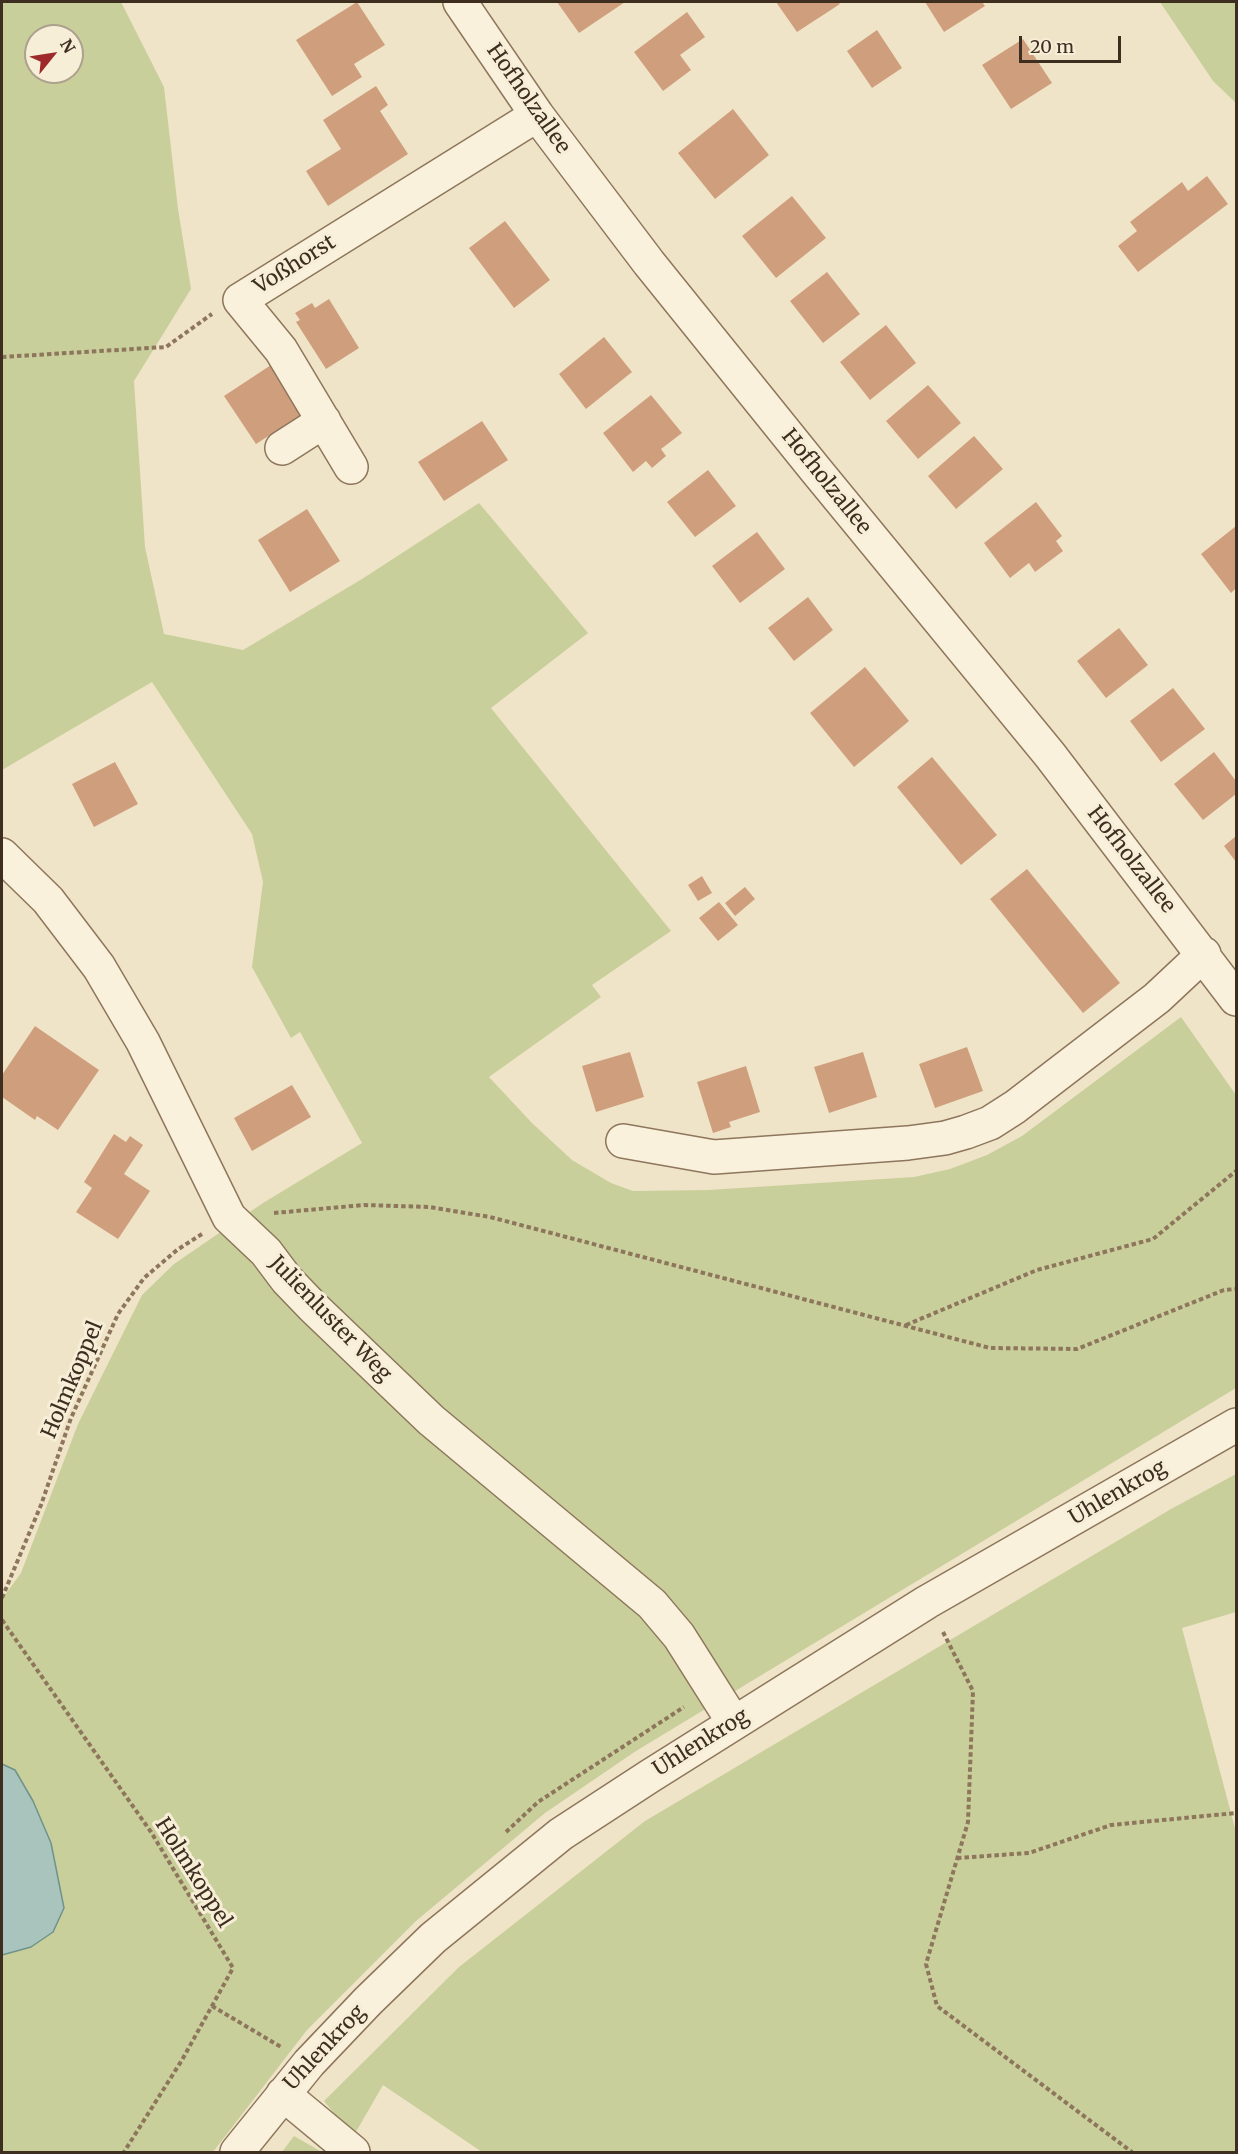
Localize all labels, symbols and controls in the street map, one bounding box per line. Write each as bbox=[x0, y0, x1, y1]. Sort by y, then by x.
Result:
north arrow bbox=[24, 24, 84, 84]
scale bar bbox=[1022, 24, 1124, 62]
text: 20 m bbox=[1030, 35, 1074, 58]
text: N bbox=[56, 36, 80, 56]
street label: Hofholzallee bbox=[481, 39, 575, 159]
street label: Voßhorst bbox=[249, 230, 341, 300]
street label: Hofholzallee bbox=[776, 424, 876, 540]
street label: Hofholzallee bbox=[1082, 802, 1180, 918]
street label: Julienluster Weg bbox=[264, 1251, 396, 1387]
street label: Holmkoppel bbox=[37, 1318, 109, 1442]
street label: Uhlenkrog bbox=[1065, 1455, 1171, 1531]
street label: Uhlenkrog bbox=[649, 1704, 753, 1782]
street label: Holmkoppel bbox=[149, 1813, 237, 1933]
street label: Uhlenkrog bbox=[279, 2000, 371, 2096]

